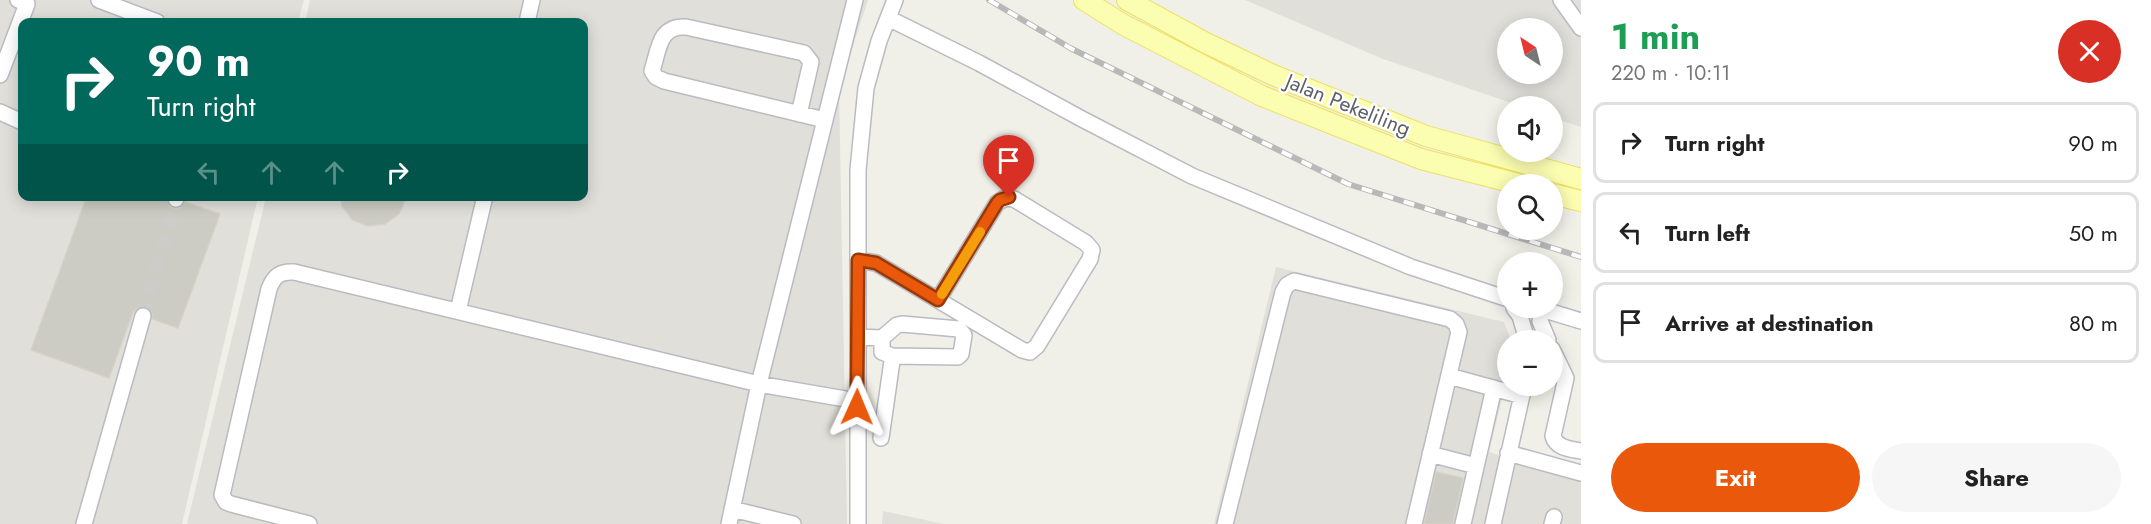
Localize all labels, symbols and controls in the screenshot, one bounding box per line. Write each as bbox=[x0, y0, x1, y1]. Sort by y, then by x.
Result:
text: 1 min bbox=[1611, 10, 1700, 62]
north arrow bbox=[1497, 18, 1563, 84]
map controls bbox=[1497, 18, 1563, 396]
button: close bbox=[2058, 20, 2121, 83]
text: 90 m bbox=[147, 31, 250, 92]
icon: right bbox=[48, 42, 126, 120]
text: 220 m · 10:11 bbox=[1611, 59, 1730, 88]
street label: Jalan Pekeliling bbox=[1278, 65, 1415, 144]
text: Turn right bbox=[147, 87, 255, 126]
button: sound bbox=[1497, 96, 1563, 162]
icon: right bbox=[1614, 126, 1647, 159]
text: Turn right bbox=[1665, 127, 1765, 159]
text: 90 m bbox=[2068, 127, 2118, 159]
pin bbox=[983, 135, 1034, 197]
icon: arrive bbox=[992, 144, 1025, 177]
icon: left bbox=[192, 156, 225, 189]
icon: ahead bbox=[255, 156, 288, 189]
icon: ahead bbox=[318, 156, 351, 189]
icon: right bbox=[381, 156, 414, 189]
button: search bbox=[1497, 174, 1563, 240]
icon: left bbox=[1614, 216, 1647, 249]
text: Turn left bbox=[1665, 217, 1750, 249]
text: 50 m bbox=[2069, 217, 2118, 249]
button: + bbox=[1497, 252, 1563, 318]
icon: arrive bbox=[1614, 306, 1647, 339]
text: Arrive at destination bbox=[1665, 307, 1874, 339]
text: 80 m bbox=[2069, 307, 2118, 339]
button: − bbox=[1497, 330, 1563, 396]
position arrow bbox=[825, 375, 889, 439]
button: Exit bbox=[1611, 443, 1860, 512]
button: Share bbox=[1872, 443, 2121, 512]

